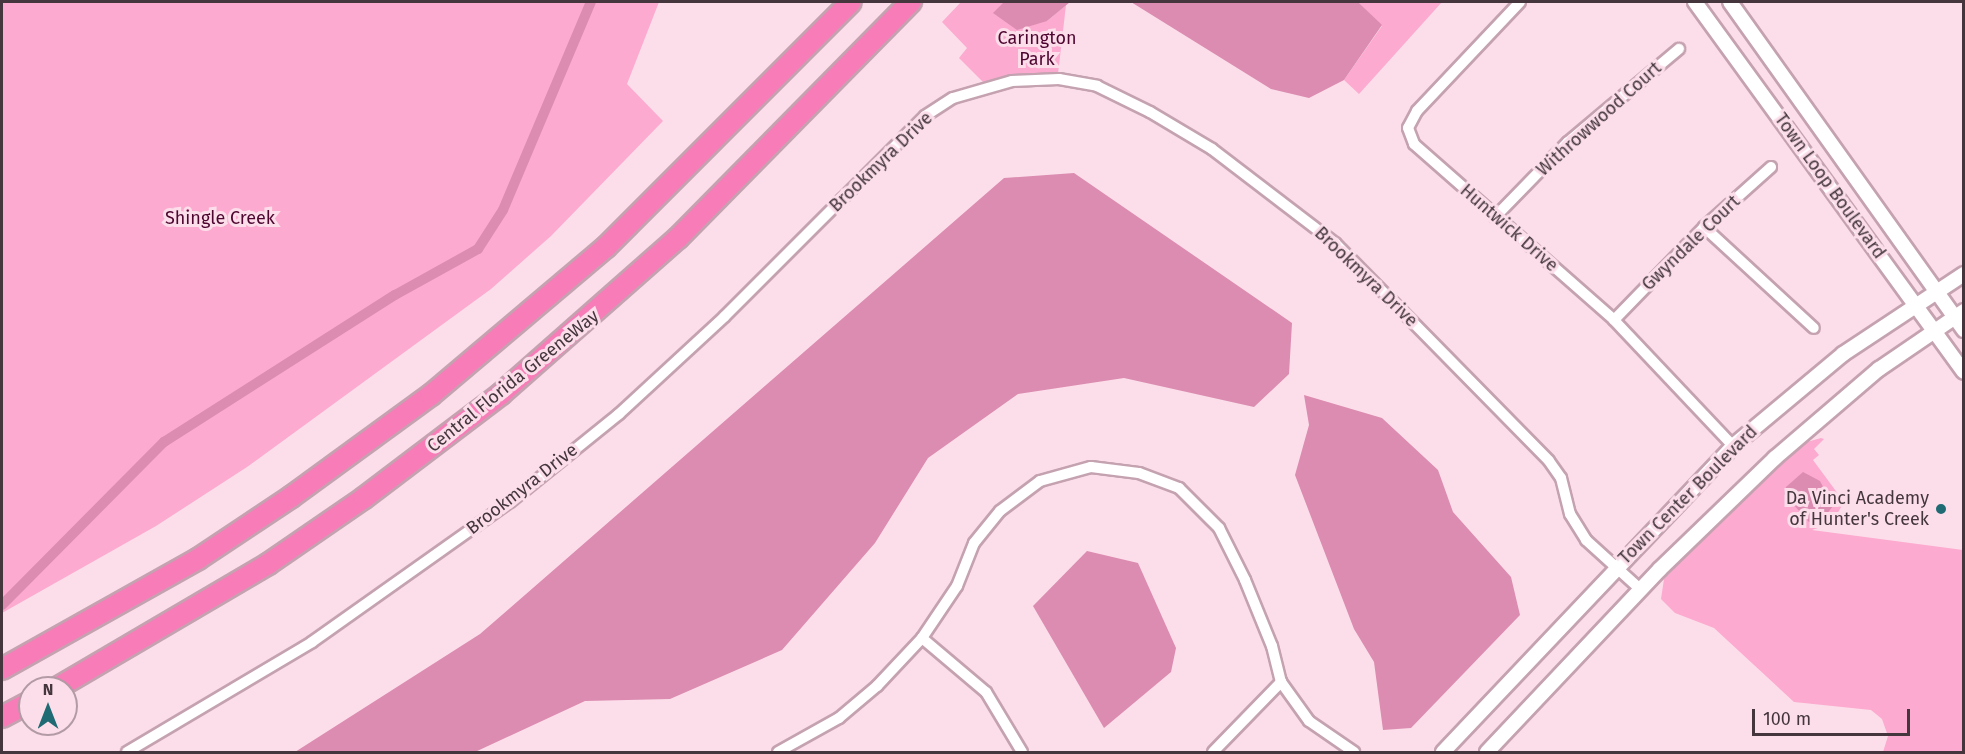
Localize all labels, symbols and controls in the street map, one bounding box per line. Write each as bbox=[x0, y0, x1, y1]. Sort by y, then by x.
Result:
park label: Carington Park bbox=[998, 28, 1076, 70]
street label: Withrowwood Court bbox=[1532, 57, 1666, 181]
street label: Brookmyra Drive bbox=[825, 107, 937, 217]
street label: Town Loop Boulevard bbox=[1770, 109, 1890, 263]
street label: Huntwick Drive bbox=[1456, 180, 1562, 276]
street label: Gwyndale Court bbox=[1637, 191, 1745, 295]
park label: Shingle Creek bbox=[165, 207, 275, 229]
street label: Brookmyra Drive bbox=[1310, 222, 1422, 332]
street label: Central Florida GreeneWay bbox=[423, 305, 603, 457]
street label: Town Center Boulevard bbox=[1614, 421, 1762, 569]
street label: Brookmyra Drive bbox=[462, 439, 582, 539]
place label: Da Vinci Academy of Hunter's Creek bbox=[1786, 488, 1929, 530]
marker: Da Vinci Academy of Hunter's Creek bbox=[1934, 502, 1948, 516]
north arrow bbox=[18, 676, 78, 736]
text: N bbox=[43, 680, 53, 699]
scale bar bbox=[1755, 697, 1912, 735]
text: 100 m bbox=[1763, 708, 1811, 730]

